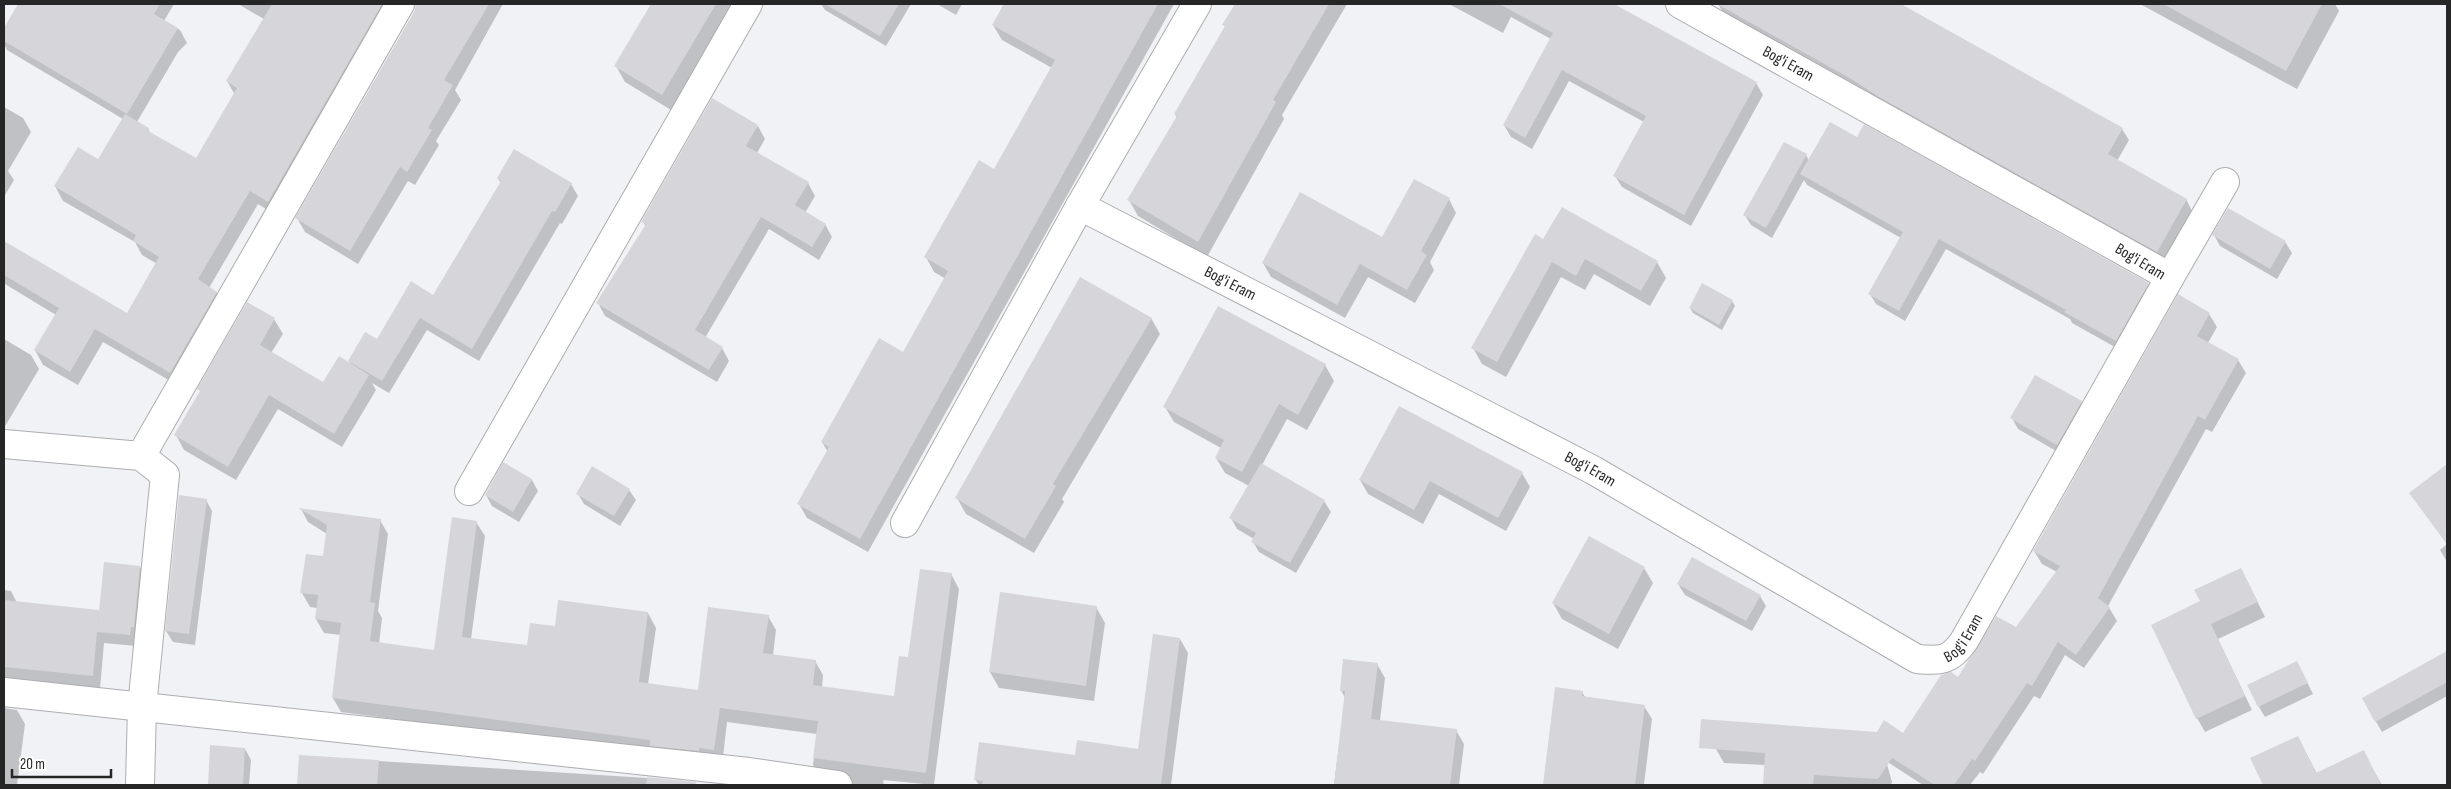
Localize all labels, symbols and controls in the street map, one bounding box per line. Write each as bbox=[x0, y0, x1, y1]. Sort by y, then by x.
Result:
street label: Bog'i Eram bbox=[1759, 42, 1817, 86]
street label: Bog'i Eram bbox=[2111, 240, 2169, 284]
street label: Bog'i Eram bbox=[1201, 262, 1259, 304]
street label: Bog'i Eram bbox=[1561, 447, 1619, 491]
street label: Bog'i Eram bbox=[1941, 611, 1987, 667]
scale bar bbox=[12, 746, 111, 778]
text: 20 m bbox=[20, 755, 45, 774]

